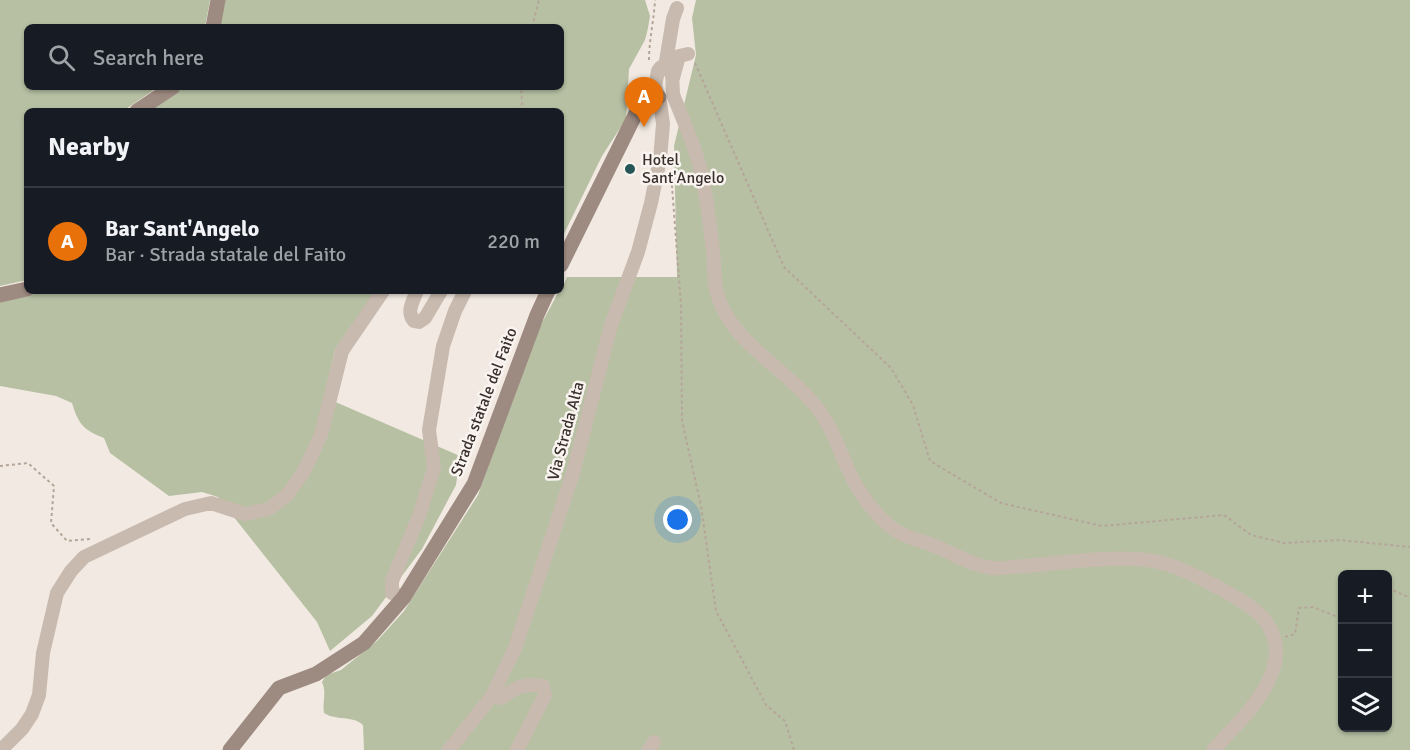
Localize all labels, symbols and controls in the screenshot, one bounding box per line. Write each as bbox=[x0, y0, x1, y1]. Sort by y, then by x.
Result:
search box bbox=[24, 24, 564, 90]
icon: search bbox=[45, 41, 78, 74]
text: Search here bbox=[93, 44, 204, 71]
pin: A bbox=[624, 78, 664, 127]
text: Nearby bbox=[48, 131, 129, 163]
place label: Hotel Sant'Angelo bbox=[642, 150, 724, 188]
marker: Hotel Sant'Angelo bbox=[623, 162, 637, 176]
text: Bar Sant'Angelo bbox=[105, 215, 259, 242]
text: A bbox=[61, 229, 74, 254]
text: 220 m bbox=[487, 229, 540, 254]
text: Bar · Strada statale del Faito bbox=[105, 242, 346, 267]
street label: Strada statale del Faito bbox=[446, 325, 522, 479]
street label: Via Strada Alta bbox=[543, 379, 589, 483]
your location bbox=[663, 505, 692, 534]
map controls bbox=[1338, 570, 1392, 732]
button: + bbox=[1338, 570, 1392, 624]
button: − bbox=[1338, 624, 1392, 678]
button: layers bbox=[1338, 678, 1392, 732]

